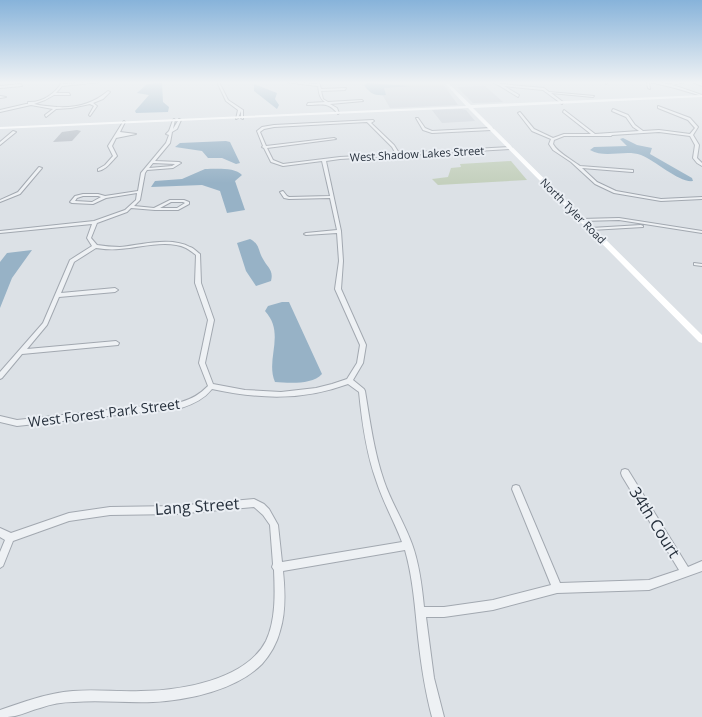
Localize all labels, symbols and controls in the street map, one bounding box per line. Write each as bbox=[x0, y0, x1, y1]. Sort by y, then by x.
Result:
street label: West Shadow Lakes Street bbox=[349, 142, 485, 165]
street label: North Tyler Road bbox=[537, 175, 609, 247]
street label: West Forest Park Street bbox=[27, 394, 181, 431]
street label: 34th Court bbox=[625, 482, 686, 562]
street label: Lang Street bbox=[154, 492, 240, 520]

